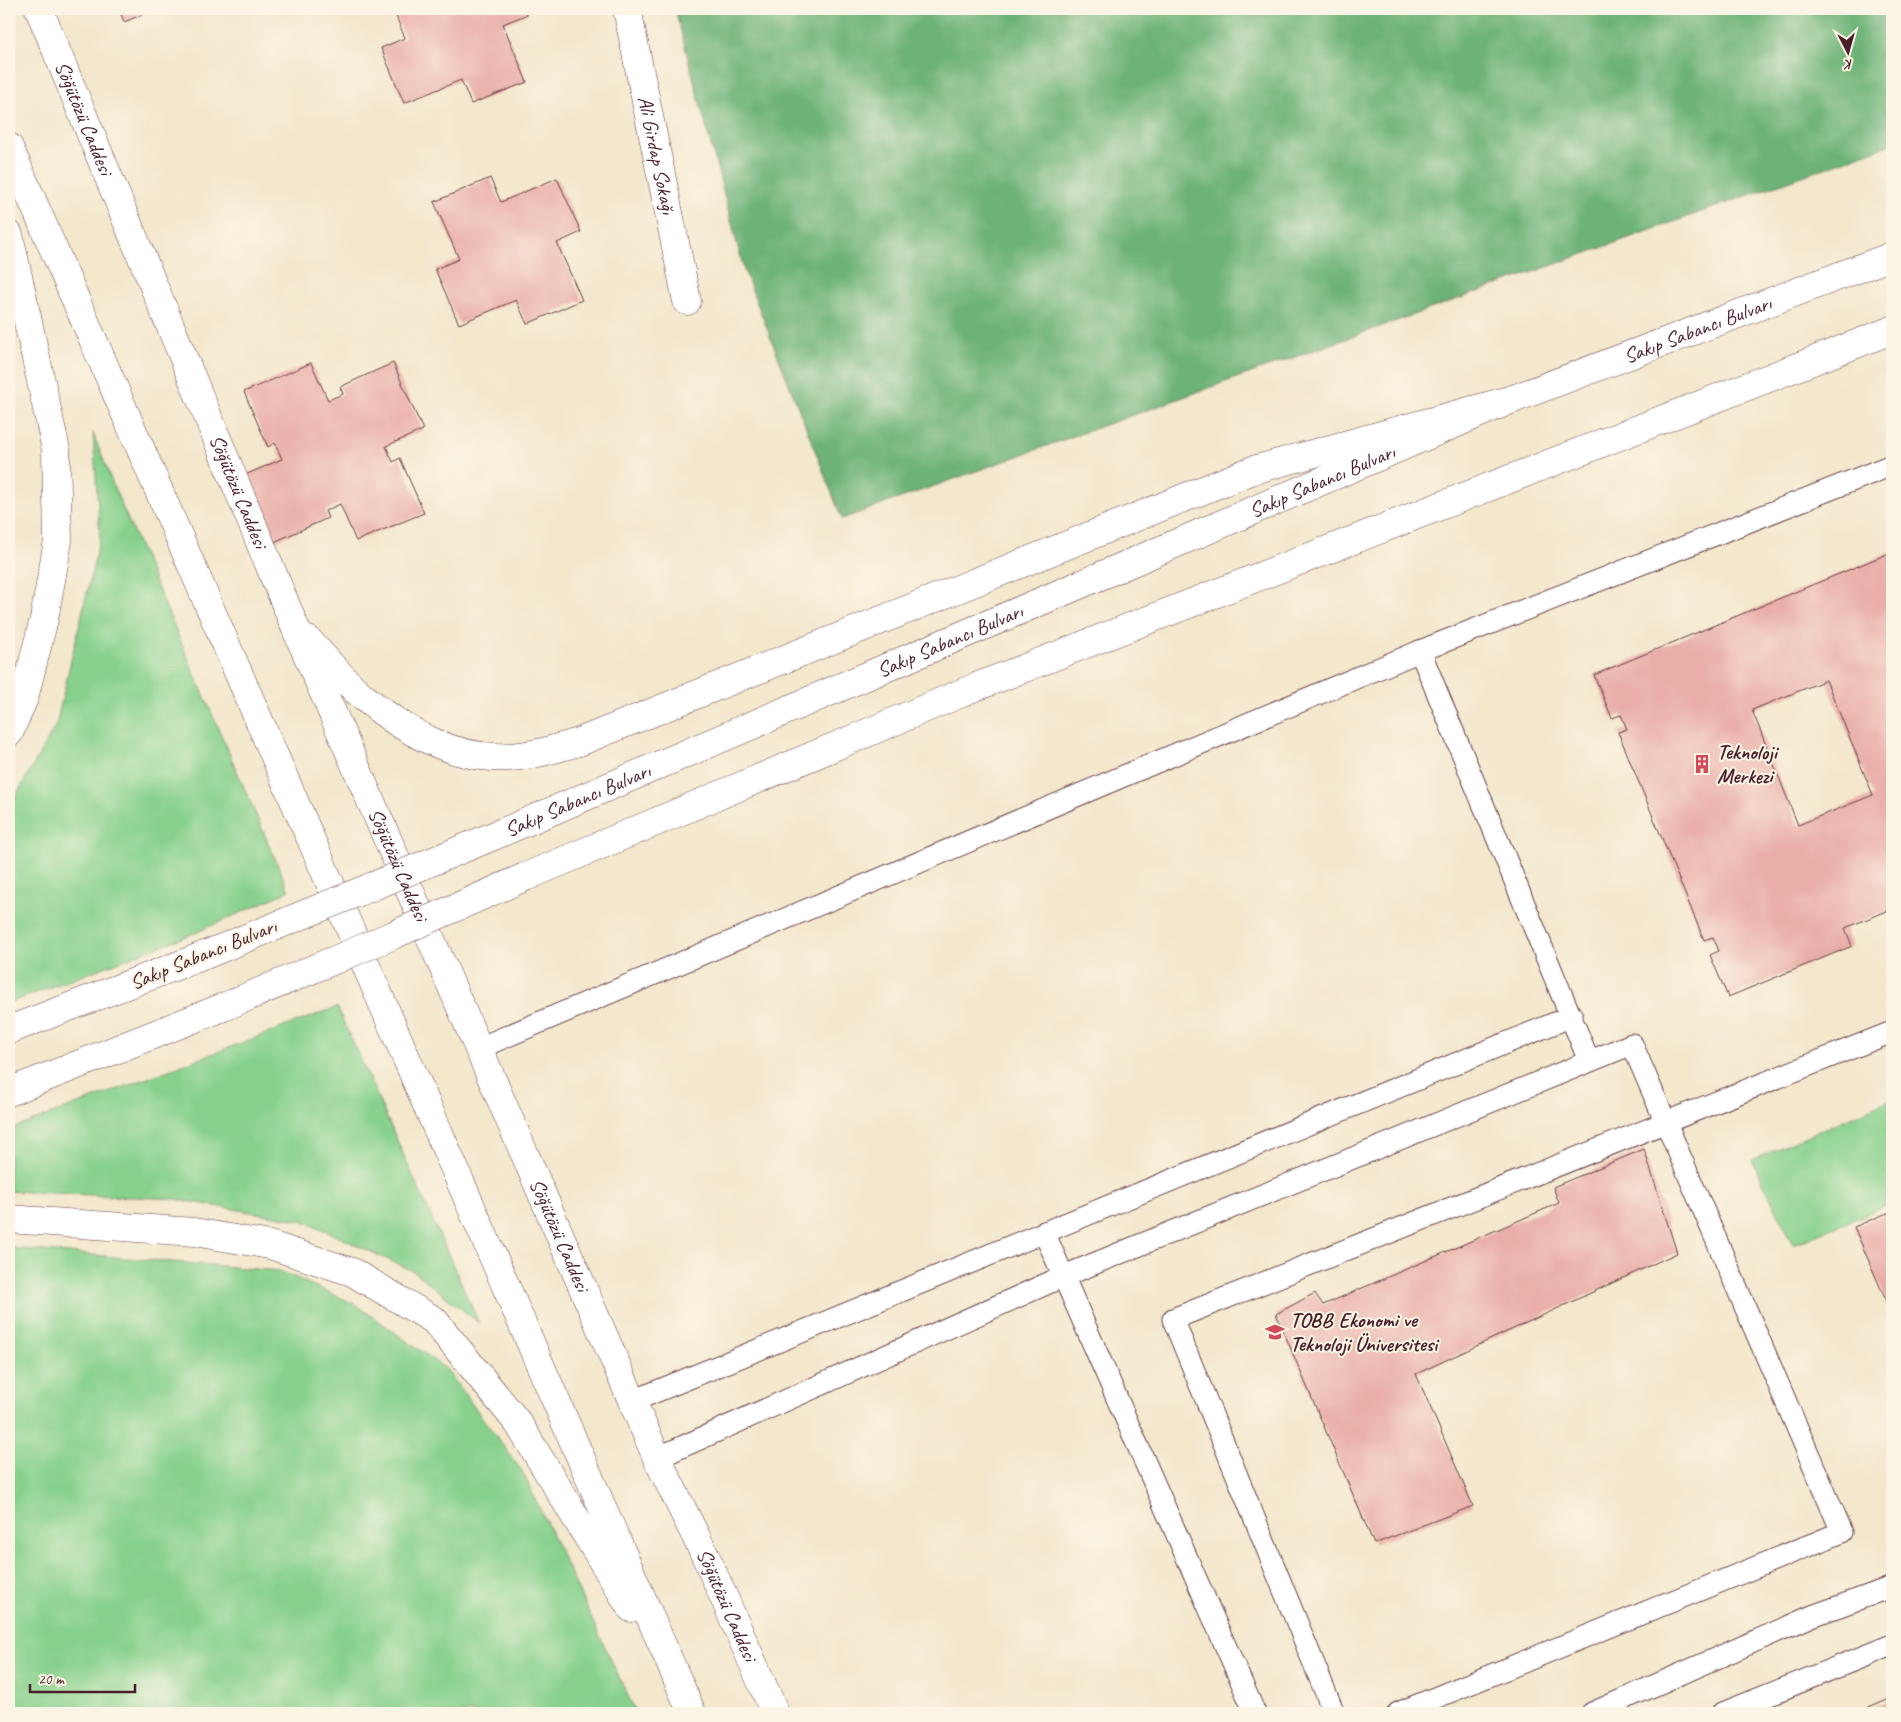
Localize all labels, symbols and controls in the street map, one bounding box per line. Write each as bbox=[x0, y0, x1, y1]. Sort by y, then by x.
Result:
north arrow bbox=[1824, 28, 1874, 78]
text: K bbox=[1842, 56, 1854, 74]
street label: Söğütözü Caddesi bbox=[49, 57, 120, 181]
street label: Ali Girdap Sokağı bbox=[632, 94, 682, 217]
street label: Sakıp Sabancı Bulvarı bbox=[1620, 289, 1776, 369]
street label: Söğütözü Caddesi bbox=[204, 431, 275, 555]
street label: Sakıp Sabancı Bulvarı bbox=[1245, 438, 1400, 524]
street label: Sakıp Sabancı Bulvarı bbox=[873, 597, 1027, 683]
place label: Teknoloji Merkezi bbox=[1717, 739, 1780, 789]
building icon: Teknoloji Merkezi bbox=[1691, 753, 1713, 775]
street label: Sakıp Sabancı Bulvarı bbox=[501, 757, 655, 843]
street label: Söğütözü Caddesi bbox=[363, 804, 436, 928]
street label: Sakıp Sabancı Bulvarı bbox=[126, 912, 281, 995]
street label: Söğütözü Caddesi bbox=[524, 1175, 597, 1298]
place label: TOBB Ekonomi ve Teknoloji Üniversitesi bbox=[1290, 1307, 1440, 1357]
school or university icon: TOBB Ekonomi ve Teknoloji Üniversitesi bbox=[1264, 1321, 1286, 1343]
street label: Söğütözü Caddesi bbox=[691, 1544, 765, 1668]
scale bar bbox=[30, 1662, 135, 1694]
text: 20 m bbox=[38, 1670, 65, 1689]

